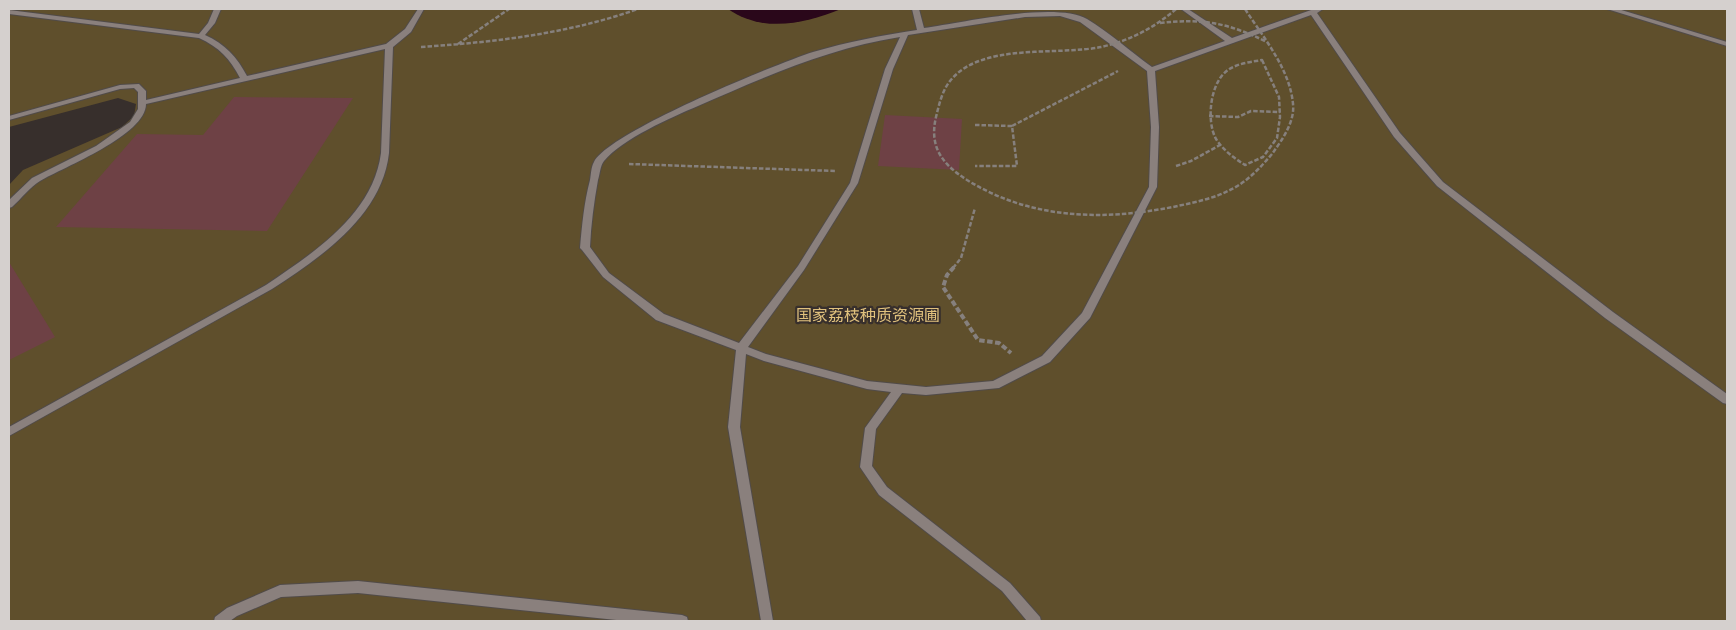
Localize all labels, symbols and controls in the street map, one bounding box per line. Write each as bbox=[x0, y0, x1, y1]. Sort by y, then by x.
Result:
park label: 国家荔枝种质资源圃 bbox=[796, 306, 940, 325]

